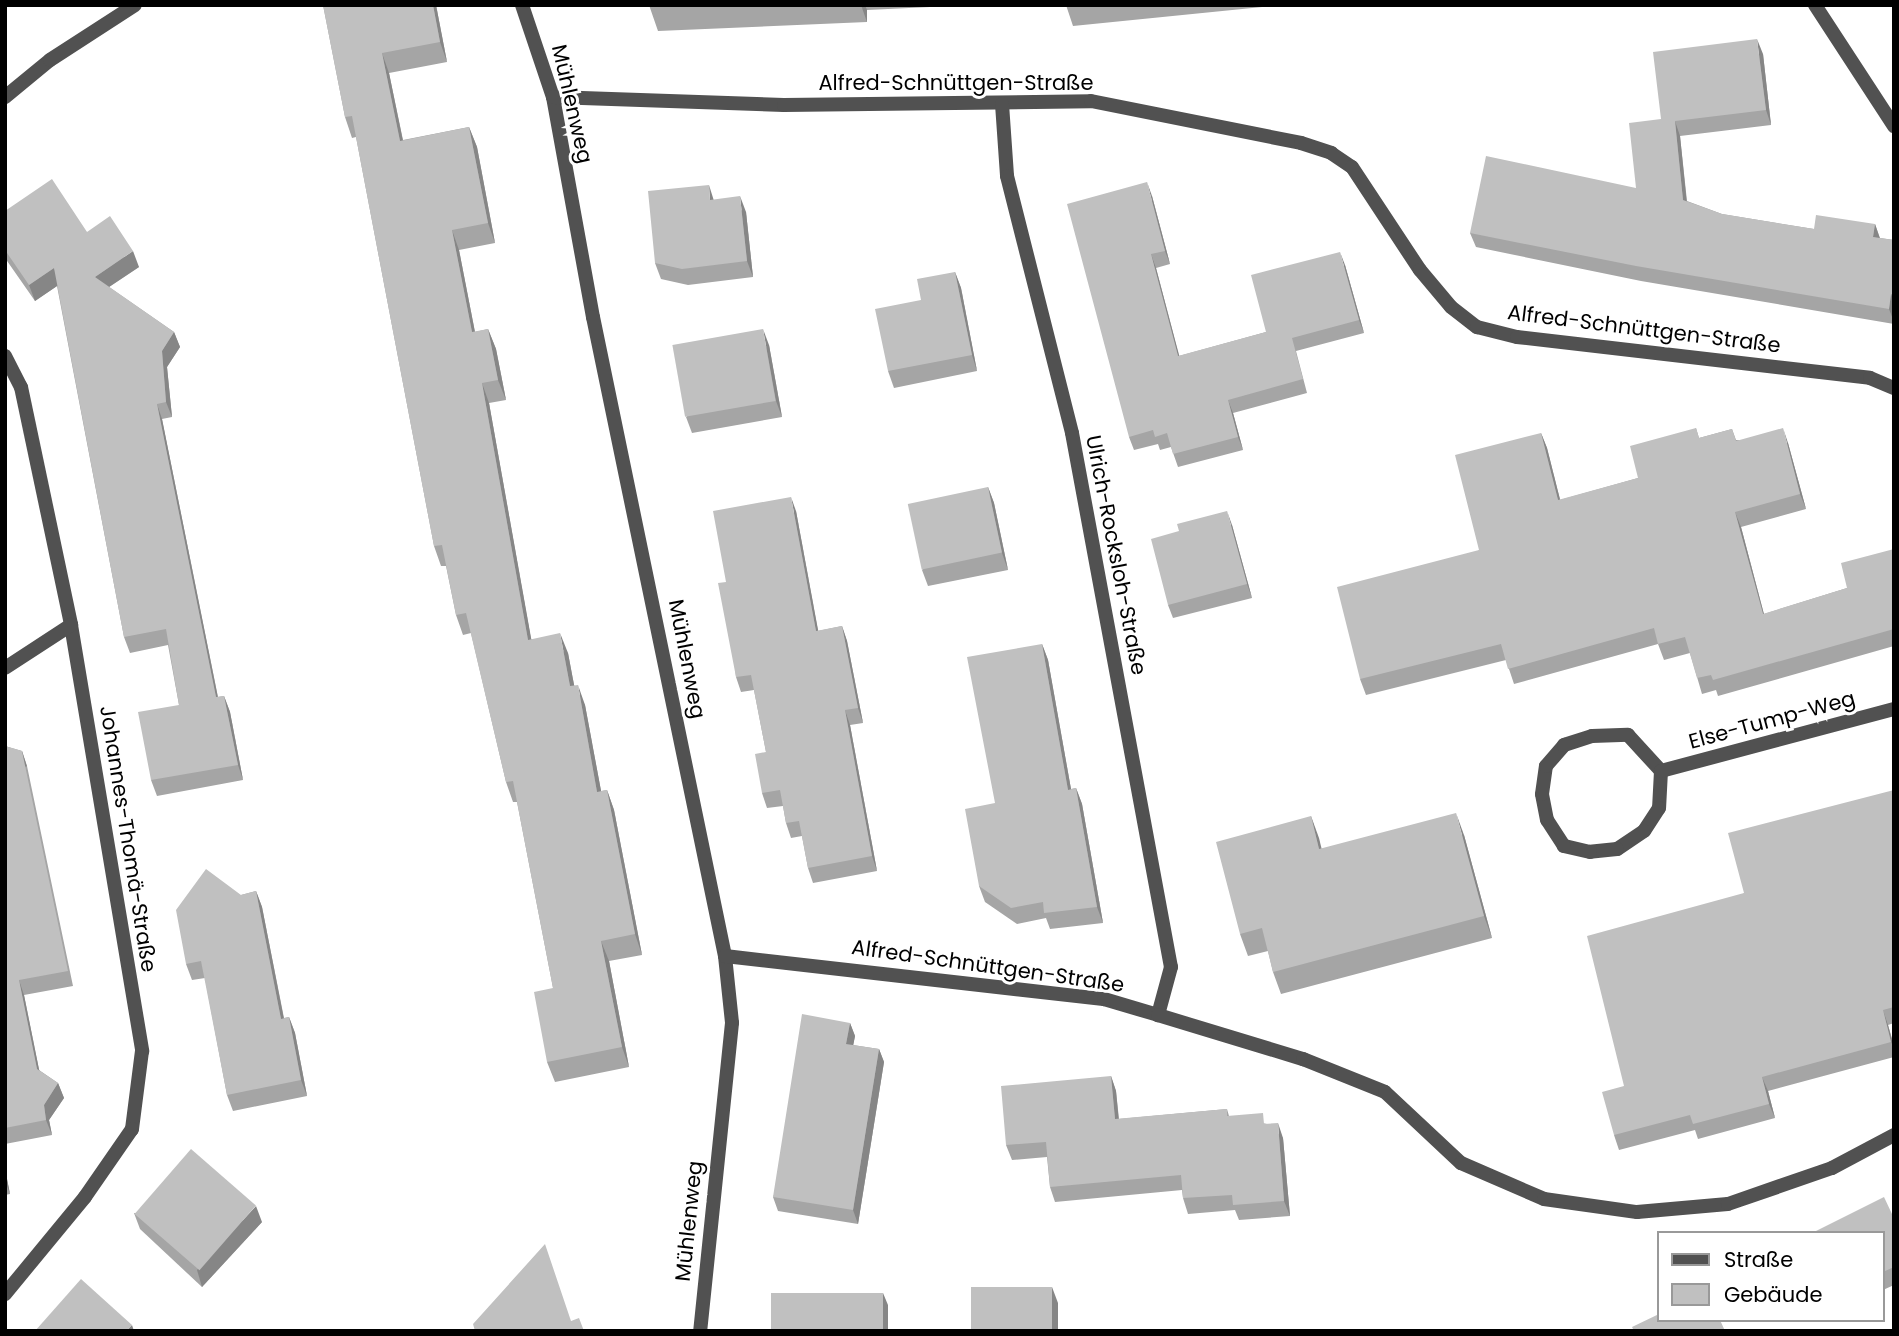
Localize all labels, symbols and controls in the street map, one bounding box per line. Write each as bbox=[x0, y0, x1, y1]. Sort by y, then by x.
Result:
street label: Mühlenweg bbox=[546, 42, 598, 166]
street label: Alfred-Schnüttgen-Straße bbox=[818, 70, 1094, 96]
street label: Alfred-Schnüttgen-Straße bbox=[1506, 300, 1782, 358]
street label: Ulrich-Rocksloh-Straße bbox=[1080, 433, 1152, 677]
street label: Mühlenweg bbox=[663, 597, 711, 721]
street label: Else-Tump-Weg bbox=[1686, 686, 1858, 754]
street label: Johannes-Thomä-Straße bbox=[94, 704, 162, 974]
street label: Alfred-Schnüttgen-Straße bbox=[850, 934, 1126, 998]
street label: Mühlenweg bbox=[670, 1160, 708, 1282]
legend bbox=[1658, 1231, 1885, 1322]
text: Straße bbox=[1724, 1245, 1793, 1274]
text: Gebäude bbox=[1724, 1280, 1822, 1309]

